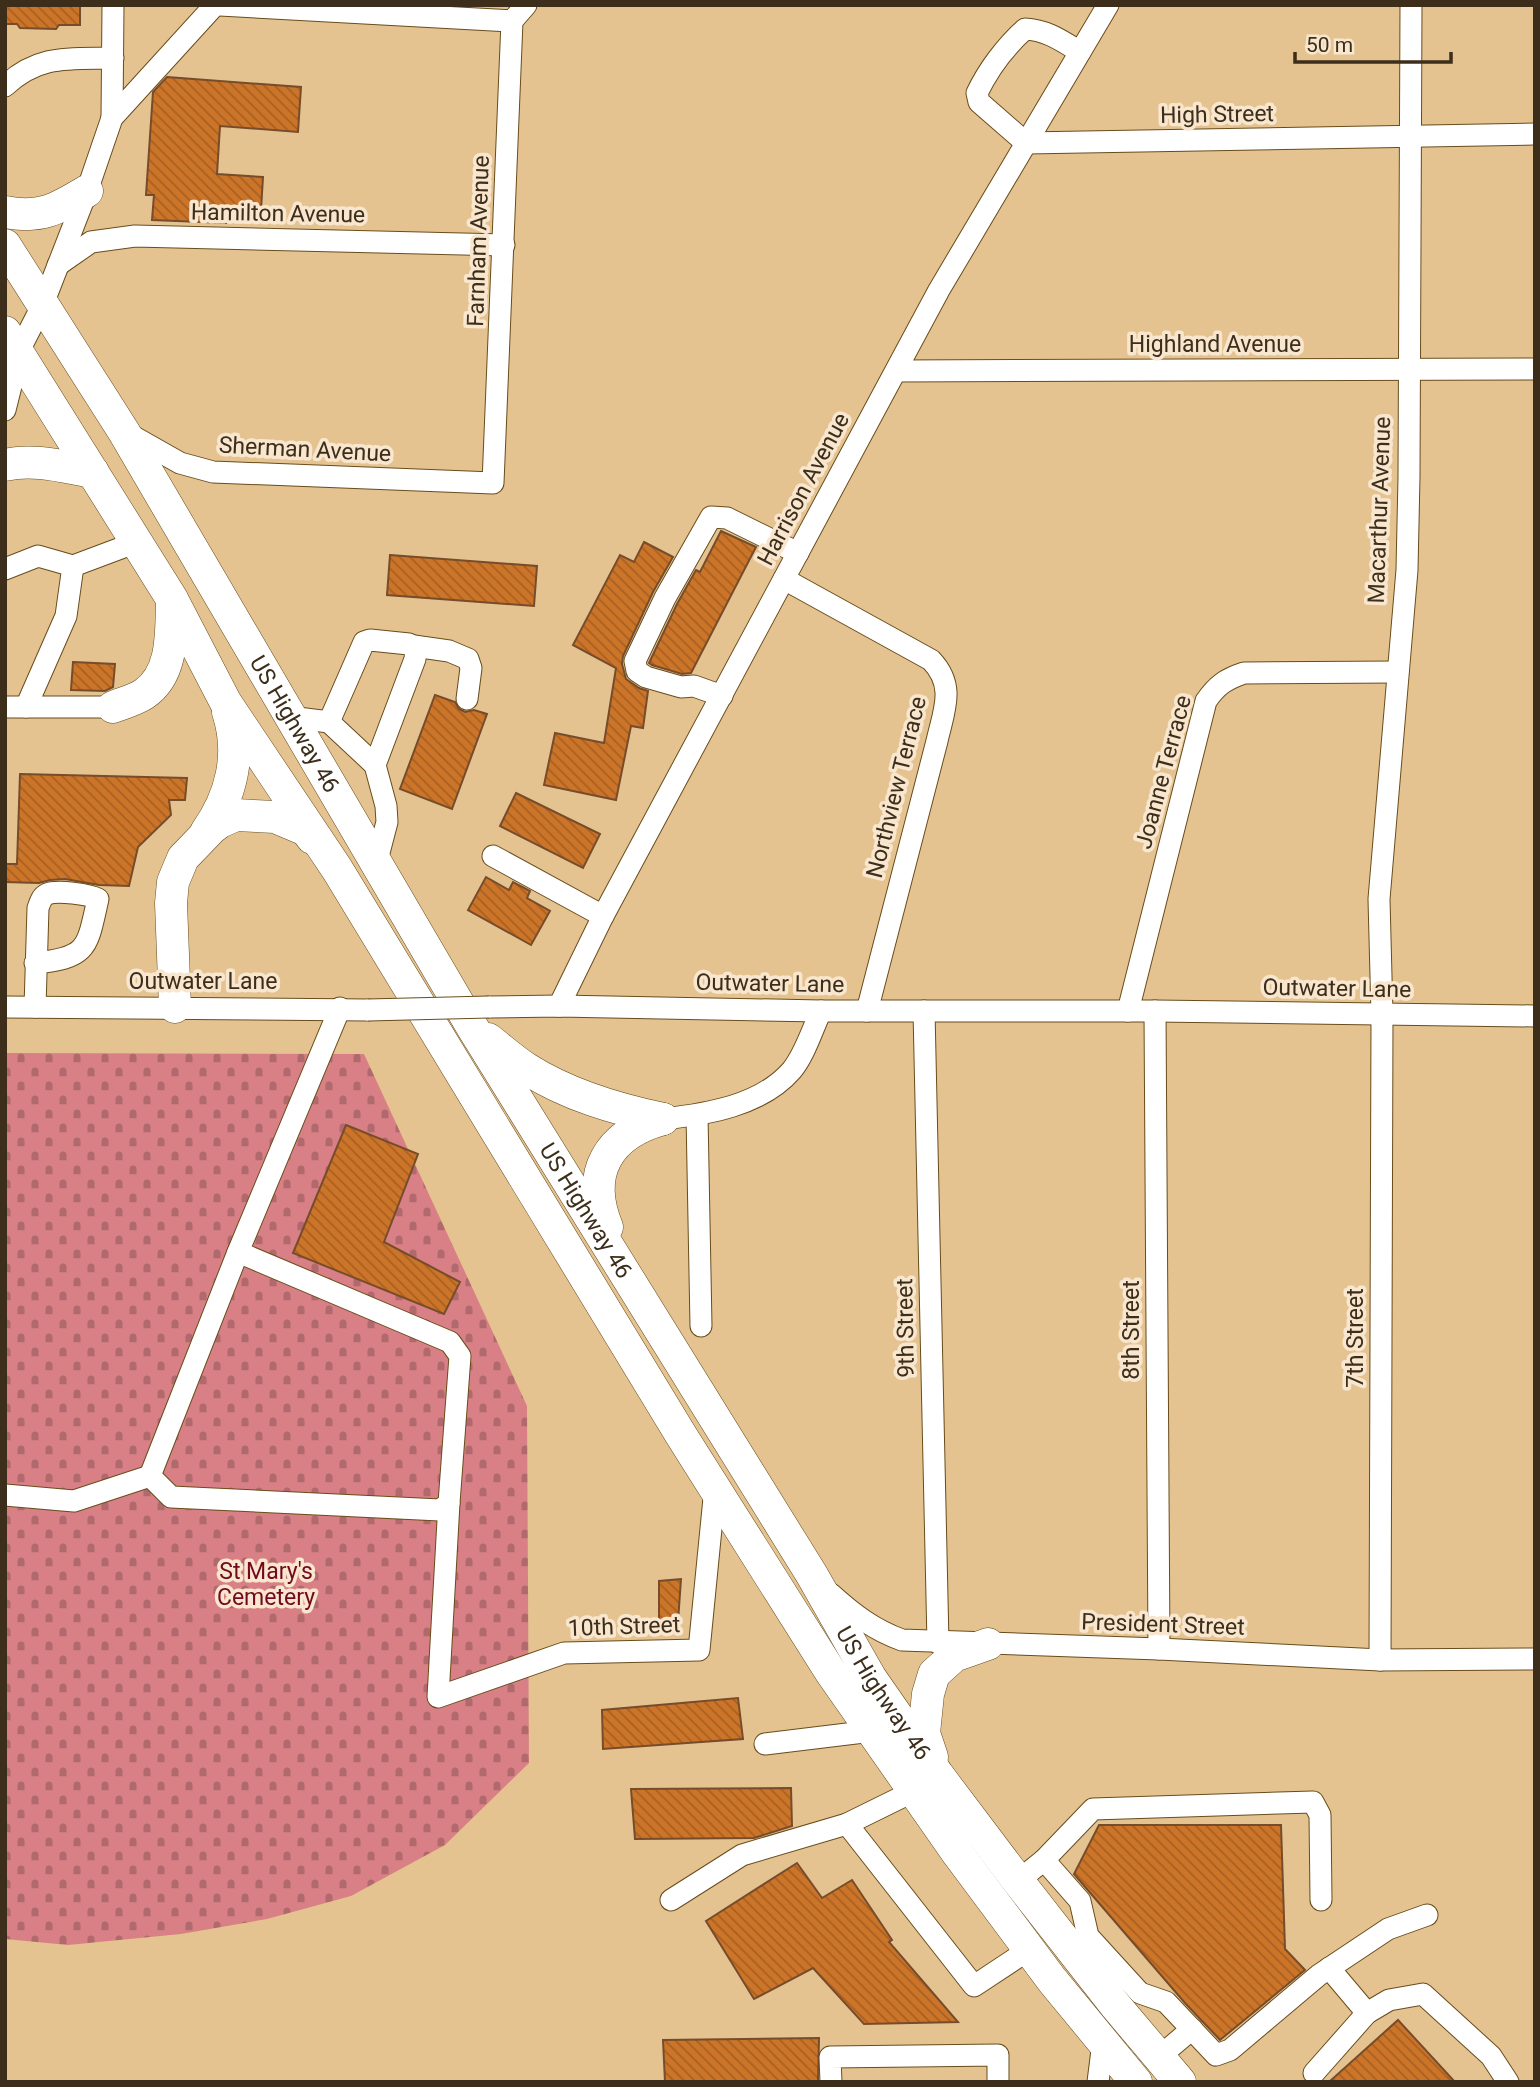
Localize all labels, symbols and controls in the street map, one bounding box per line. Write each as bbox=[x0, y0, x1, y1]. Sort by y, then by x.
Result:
scale bar bbox=[1295, 21, 1451, 65]
text: 50 m bbox=[1306, 33, 1353, 57]
street label: High Street bbox=[1160, 100, 1274, 129]
street label: Farnham Avenue bbox=[462, 155, 495, 327]
street label: Hamilton Avenue bbox=[191, 198, 365, 229]
street label: Highland Avenue bbox=[1129, 331, 1301, 358]
street label: Harrison Avenue bbox=[752, 408, 855, 570]
street label: Macarthur Avenue bbox=[1363, 416, 1396, 604]
street label: Sherman Avenue bbox=[218, 432, 392, 467]
street label: US Highway 46 bbox=[244, 651, 345, 798]
street label: Joanne Terrace bbox=[1130, 692, 1197, 852]
street label: Northview Terrace bbox=[861, 693, 932, 881]
street label: Outwater Lane bbox=[129, 968, 277, 995]
street label: Outwater Lane bbox=[695, 969, 845, 998]
street label: Outwater Lane bbox=[1262, 974, 1412, 1003]
street label: US Highway 46 bbox=[534, 1138, 638, 1283]
street label: 9th Street bbox=[891, 1278, 920, 1378]
street label: 8th Street bbox=[1118, 1280, 1145, 1380]
street label: 7th Street bbox=[1342, 1288, 1369, 1388]
park label: St Mary's Cemetery bbox=[217, 1558, 315, 1611]
street label: President Street bbox=[1081, 1608, 1245, 1641]
street label: 10th Street bbox=[567, 1611, 681, 1642]
street label: US Highway 46 bbox=[830, 1622, 936, 1765]

